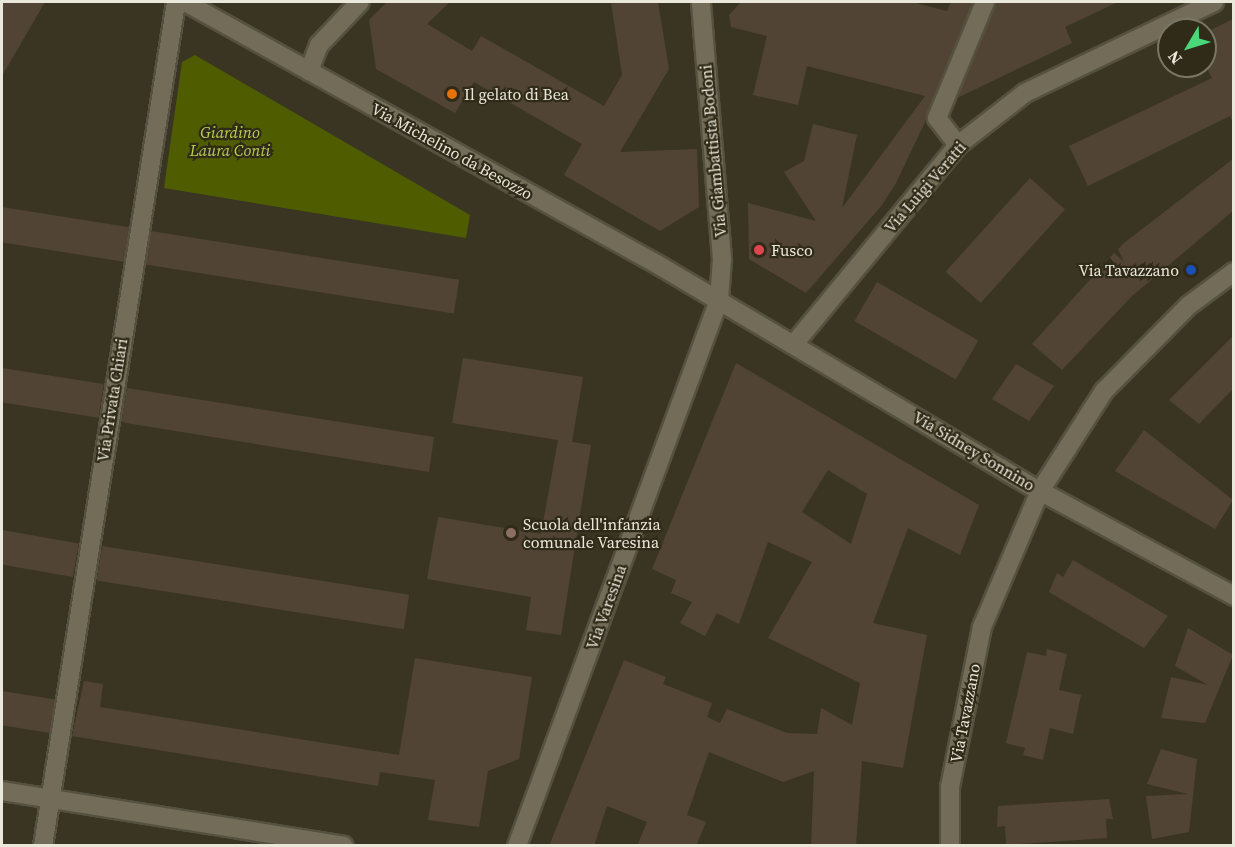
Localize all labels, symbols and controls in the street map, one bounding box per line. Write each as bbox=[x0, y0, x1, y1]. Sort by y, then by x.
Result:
north arrow bbox=[1157, 18, 1217, 78]
text: N bbox=[1162, 46, 1187, 69]
street label: Via Giambattista Bodoni bbox=[696, 64, 730, 238]
place label: Il gelato di Bea bbox=[464, 84, 569, 104]
marker: Il gelato di Bea bbox=[445, 87, 459, 101]
street label: Via Michelino da Besozzo bbox=[368, 99, 536, 203]
park label: Giardino Laura Conti bbox=[190, 122, 270, 160]
street label: Via Luigi Veratti bbox=[880, 137, 970, 237]
place label: Fusco bbox=[771, 240, 813, 260]
marker: Fusco bbox=[752, 243, 766, 257]
place label: Via Tavazzano bbox=[1078, 260, 1179, 280]
marker: Via Tavazzano bbox=[1184, 263, 1198, 277]
street label: Via Privata Chiari bbox=[93, 337, 131, 463]
street label: Via Sidney Sonnino bbox=[910, 407, 1038, 495]
place label: Scuola dell'infanzia comunale Varesina bbox=[523, 514, 661, 552]
marker: Scuola dell'infanzia comunale Varesina bbox=[504, 526, 518, 540]
street label: Via Varesina bbox=[582, 562, 630, 652]
street label: Via Tavazzano bbox=[946, 662, 984, 764]

